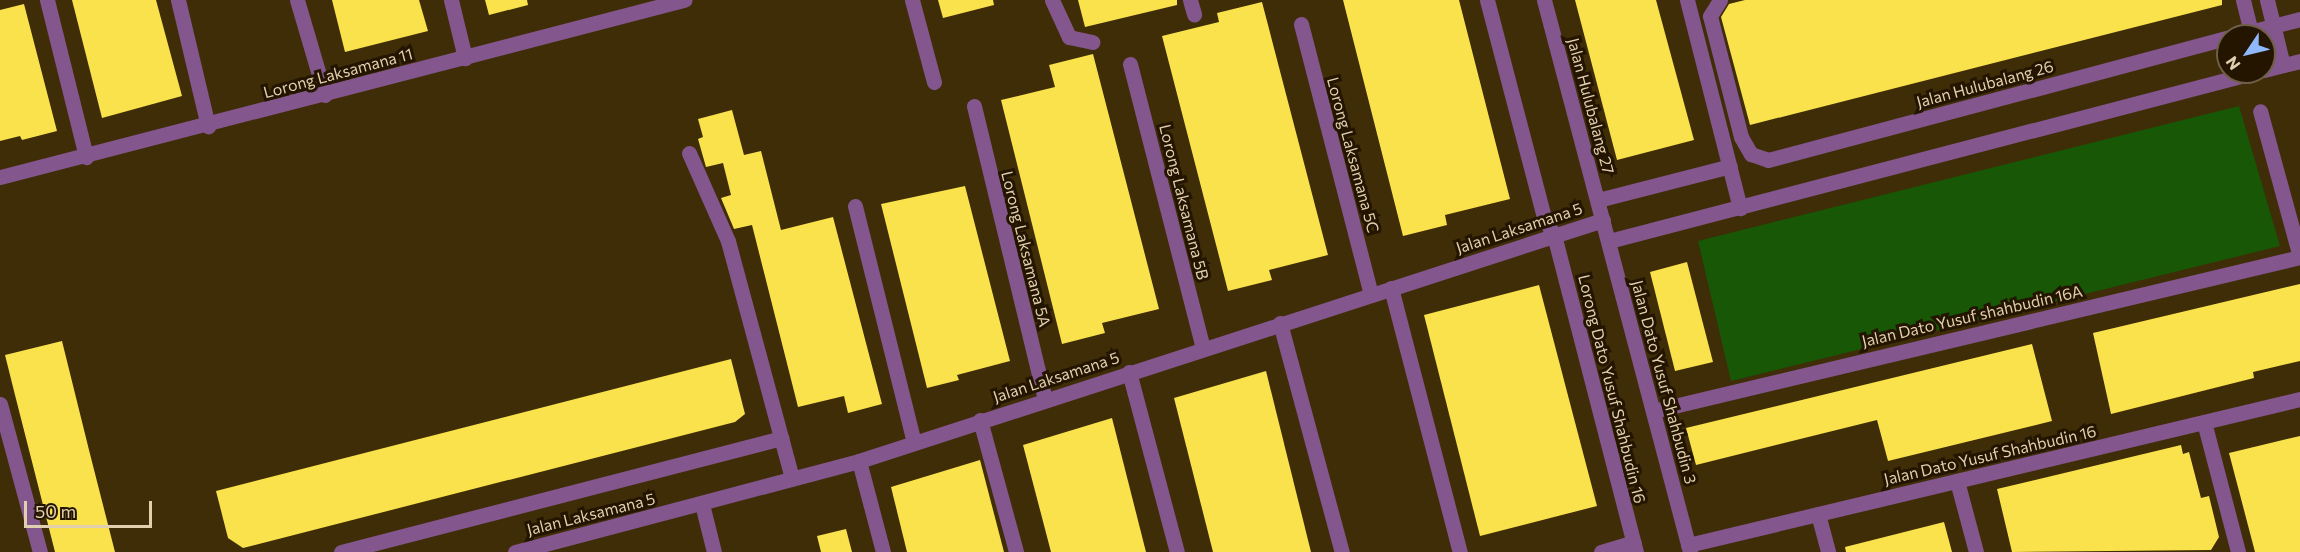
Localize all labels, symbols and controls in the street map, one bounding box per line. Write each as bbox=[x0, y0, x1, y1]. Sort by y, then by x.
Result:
north arrow bbox=[2216, 24, 2276, 84]
street label: Jalan Hulubalang 27 bbox=[1564, 36, 1618, 176]
street label: Lorong Laksamana 11 bbox=[261, 44, 415, 102]
text: N bbox=[2221, 53, 2244, 74]
street label: Jalan Hulubalang 26 bbox=[1914, 56, 2056, 112]
street label: Lorong Laksamana 5C bbox=[1323, 75, 1383, 235]
street label: Lorong Laksamana 5B bbox=[1155, 122, 1213, 282]
street label: Lorong Laksamana 5A bbox=[997, 169, 1055, 329]
street label: Jalan Laksamana 5 bbox=[1453, 199, 1585, 257]
street label: Lorong Dato Yusuf Shahbudin 16 bbox=[1574, 273, 1650, 505]
street label: Jalan Dato Yusuf Shahbudin 3 bbox=[1628, 278, 1700, 486]
street label: Jalan Dato Yusuf shahbudin 16A bbox=[1860, 281, 2084, 351]
street label: Jalan Laksamana 5 bbox=[990, 348, 1122, 406]
street label: Jalan Dato Yusuf Shahbudin 16 bbox=[1882, 421, 2098, 489]
scale bar bbox=[27, 489, 154, 527]
street label: Jalan Laksamana 5 bbox=[525, 489, 657, 539]
text: 50 m bbox=[35, 500, 76, 522]

